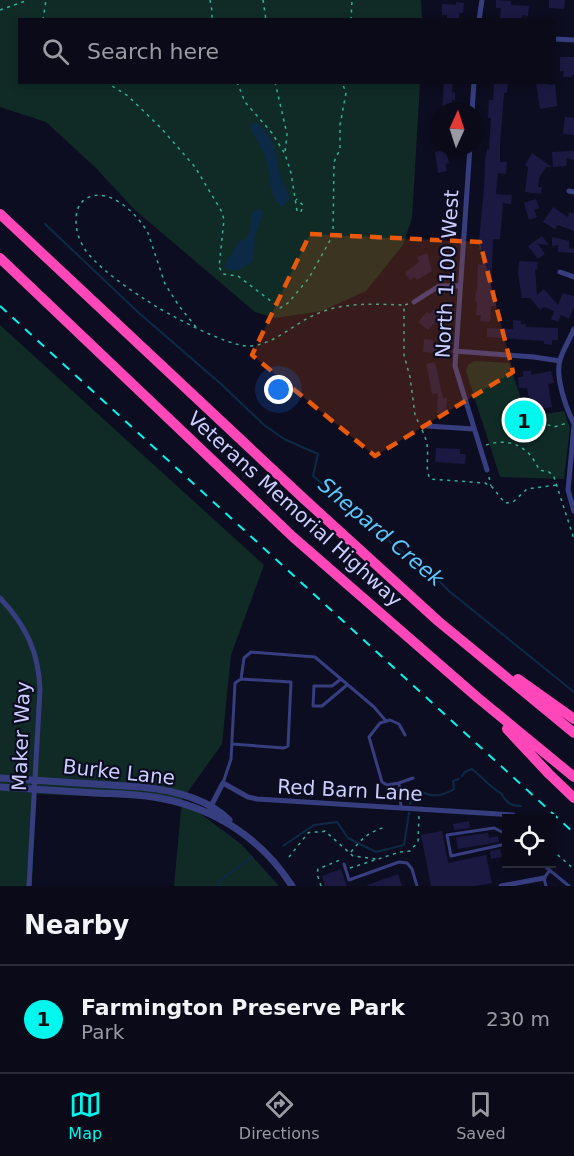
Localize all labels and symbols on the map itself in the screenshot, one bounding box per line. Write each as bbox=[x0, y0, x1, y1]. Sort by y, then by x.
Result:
north arrow bbox=[430, 102, 484, 156]
street label: North 1100 West bbox=[431, 189, 463, 359]
your location bbox=[264, 375, 293, 404]
pin: 1 bbox=[504, 398, 544, 442]
street label: Veterans Memorial Highway bbox=[183, 406, 407, 612]
water label: Shepard Creek bbox=[314, 473, 449, 592]
street label: Maker Way bbox=[7, 681, 35, 791]
street label: Burke Lane bbox=[62, 754, 176, 790]
street label: Red Barn Lane bbox=[277, 774, 423, 806]

